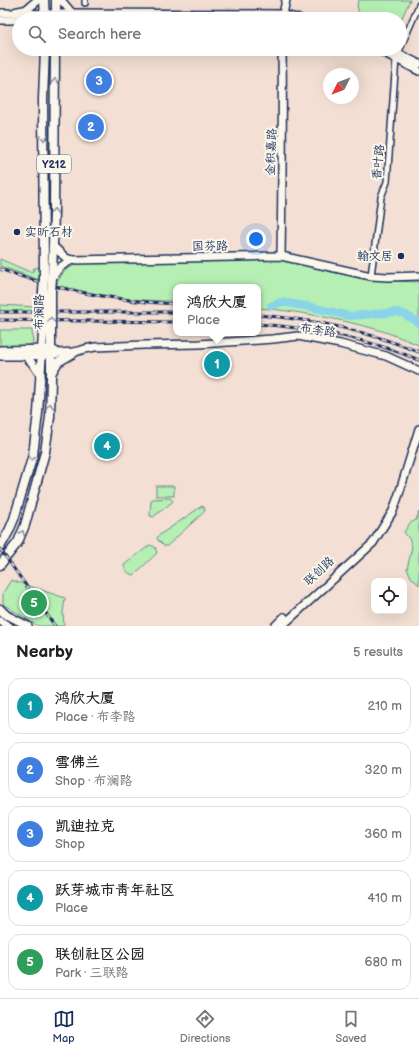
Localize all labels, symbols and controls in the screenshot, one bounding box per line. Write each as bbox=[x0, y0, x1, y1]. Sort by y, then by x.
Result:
search box bbox=[12, 12, 407, 56]
icon: search bbox=[26, 23, 48, 45]
text: Search here bbox=[58, 25, 141, 44]
pin: 3 bbox=[86, 66, 112, 96]
north arrow bbox=[323, 68, 359, 104]
one-way arrow bbox=[51, 78, 59, 84]
pin: 2 bbox=[78, 112, 104, 142]
street label: 金积嘉路 bbox=[263, 128, 280, 176]
one-way arrow bbox=[40, 135, 48, 141]
street label: 香叶路 bbox=[369, 143, 388, 181]
road number: Y212 bbox=[37, 155, 71, 173]
one-way arrow bbox=[50, 208, 58, 214]
place label: 实昕石材 bbox=[25, 225, 73, 240]
marker: 实昕石材 bbox=[12, 227, 22, 237]
your location bbox=[246, 229, 266, 249]
street label: 国芬路 bbox=[192, 239, 228, 254]
place label: 翰文居 bbox=[357, 249, 393, 264]
marker: 翰文居 bbox=[396, 251, 406, 261]
popup bbox=[173, 284, 261, 336]
text: 鸿欣大厦 bbox=[187, 293, 247, 312]
street label: 布澜路 bbox=[32, 294, 47, 330]
text: Place bbox=[187, 312, 220, 328]
one-way arrow bbox=[47, 317, 55, 323]
street label: 布李路 bbox=[299, 321, 337, 340]
pin: 1 bbox=[204, 349, 230, 379]
one-way arrow bbox=[46, 403, 55, 409]
pin: 4 bbox=[94, 431, 120, 461]
one-way arrow bbox=[28, 454, 37, 461]
one-way arrow bbox=[17, 529, 25, 537]
street label: 联创路 bbox=[301, 554, 338, 589]
map controls bbox=[371, 578, 407, 614]
button: locate bbox=[371, 578, 407, 614]
pin: 5 bbox=[21, 588, 47, 618]
text: Nearby bbox=[16, 642, 73, 662]
text: 5 results bbox=[353, 644, 403, 660]
text: 鸿欣大厦 bbox=[55, 689, 115, 708]
text: 1 bbox=[27, 698, 33, 714]
text: 210 m bbox=[368, 698, 402, 714]
text: Place · 布李路 bbox=[55, 709, 135, 725]
text: 雪佛兰 bbox=[55, 753, 100, 772]
text: 2 bbox=[26, 762, 34, 778]
text: 320 m bbox=[364, 762, 402, 778]
text: Shop · 布澜路 bbox=[55, 773, 132, 789]
text: 凯迪拉克 bbox=[55, 817, 115, 836]
text: 3 bbox=[26, 826, 34, 842]
text: 360 m bbox=[364, 826, 402, 842]
text: Shop bbox=[55, 836, 85, 852]
text: 跃芽城市青年社区 bbox=[55, 881, 175, 900]
text: 4 bbox=[26, 890, 34, 906]
text: 410 m bbox=[367, 890, 402, 906]
text: Place bbox=[55, 900, 88, 916]
text: 联创社区公园 bbox=[55, 945, 145, 964]
text: 5 bbox=[26, 954, 34, 970]
text: 680 m bbox=[365, 954, 402, 970]
text: Park · 三联路 bbox=[55, 965, 129, 981]
tab: Map bbox=[53, 1008, 75, 1045]
tab: Directions bbox=[180, 1008, 230, 1045]
tab: Saved bbox=[336, 1008, 366, 1045]

